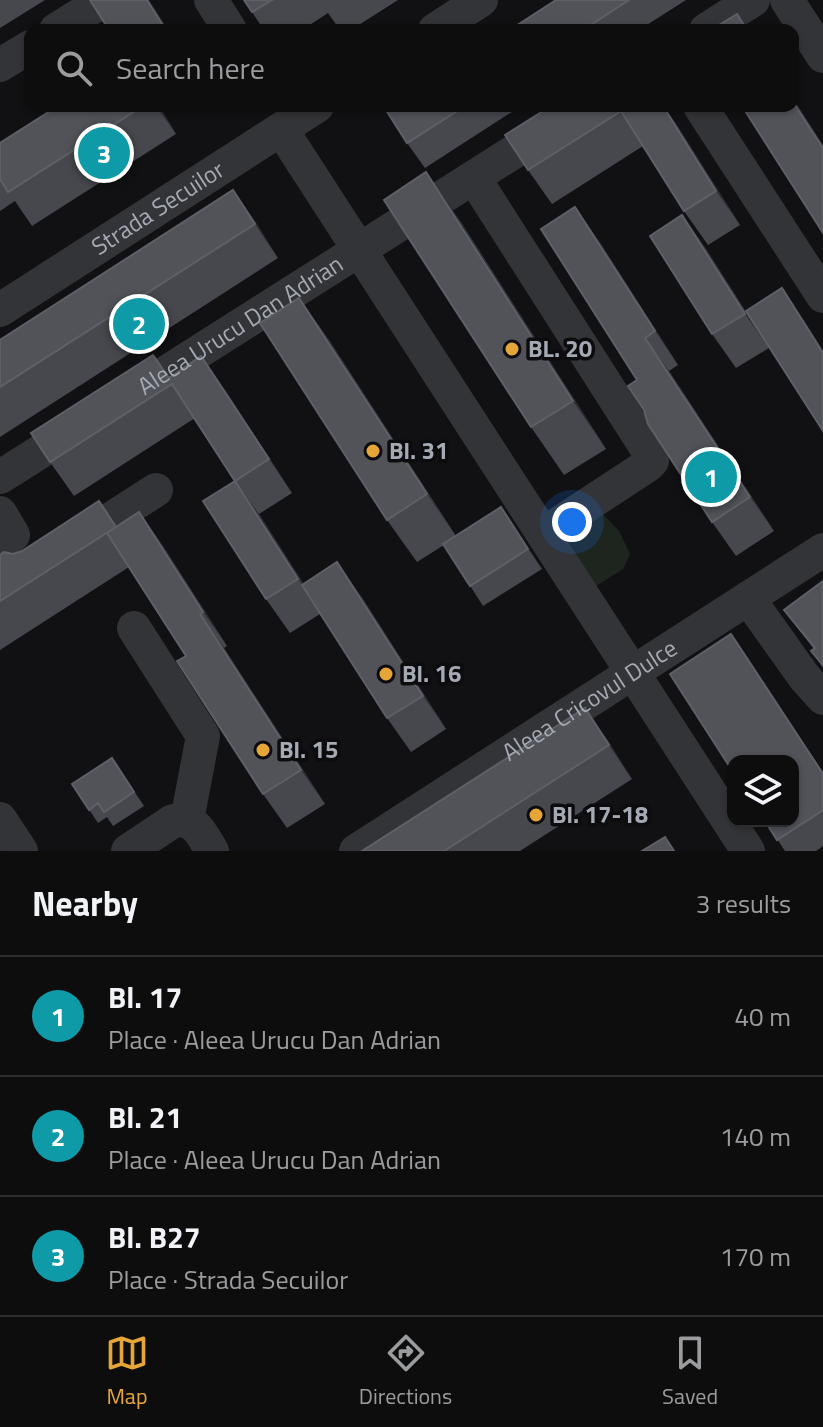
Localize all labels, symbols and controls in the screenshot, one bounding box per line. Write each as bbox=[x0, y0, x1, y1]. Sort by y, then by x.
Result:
search box bbox=[24, 24, 799, 112]
text: Search here bbox=[116, 45, 265, 91]
icon: search bbox=[52, 46, 96, 90]
pin: 3 bbox=[78, 123, 130, 183]
street label: Strada Secuilor bbox=[84, 151, 231, 264]
street label: Aleea Urucu Dan Adrian bbox=[130, 246, 350, 403]
pin: 2 bbox=[113, 294, 165, 354]
place label: BL. 20 bbox=[528, 330, 592, 366]
marker: BL. 20 bbox=[503, 340, 521, 358]
place label: Bl. 31 bbox=[389, 432, 448, 468]
marker: Bl. 31 bbox=[364, 442, 382, 460]
pin: 1 bbox=[685, 447, 737, 507]
your location bbox=[552, 502, 592, 542]
street label: Aleea Cricovul Dulce bbox=[494, 630, 684, 769]
place label: Bl. 16 bbox=[402, 655, 461, 691]
marker: Bl. 16 bbox=[377, 665, 395, 683]
place label: Bl. 15 bbox=[279, 731, 338, 767]
marker: Bl. 15 bbox=[254, 741, 272, 759]
map controls bbox=[727, 755, 799, 827]
button: layers bbox=[727, 755, 799, 827]
place label: Bl. 17-18 bbox=[552, 796, 648, 832]
marker: Bl. 17-18 bbox=[527, 806, 545, 824]
text: Nearby bbox=[32, 877, 138, 929]
text: 3 results bbox=[696, 884, 791, 923]
text: Bl. 17 bbox=[108, 974, 182, 1020]
text: 1 bbox=[51, 997, 65, 1036]
text: 40 m bbox=[734, 997, 791, 1036]
text: Place · Aleea Urucu Dan Adrian bbox=[108, 1020, 441, 1059]
text: Bl. 21 bbox=[108, 1094, 182, 1140]
text: 2 bbox=[51, 1117, 65, 1156]
text: 140 m bbox=[720, 1117, 791, 1156]
text: Place · Aleea Urucu Dan Adrian bbox=[108, 1140, 441, 1179]
text: Bl. B27 bbox=[108, 1214, 201, 1260]
text: 3 bbox=[51, 1237, 65, 1276]
text: 170 m bbox=[720, 1237, 791, 1276]
text: Place · Strada Secuilor bbox=[108, 1260, 348, 1299]
tab: Map bbox=[105, 1331, 149, 1413]
tab: Directions bbox=[359, 1331, 452, 1413]
tab: Saved bbox=[662, 1331, 718, 1413]

